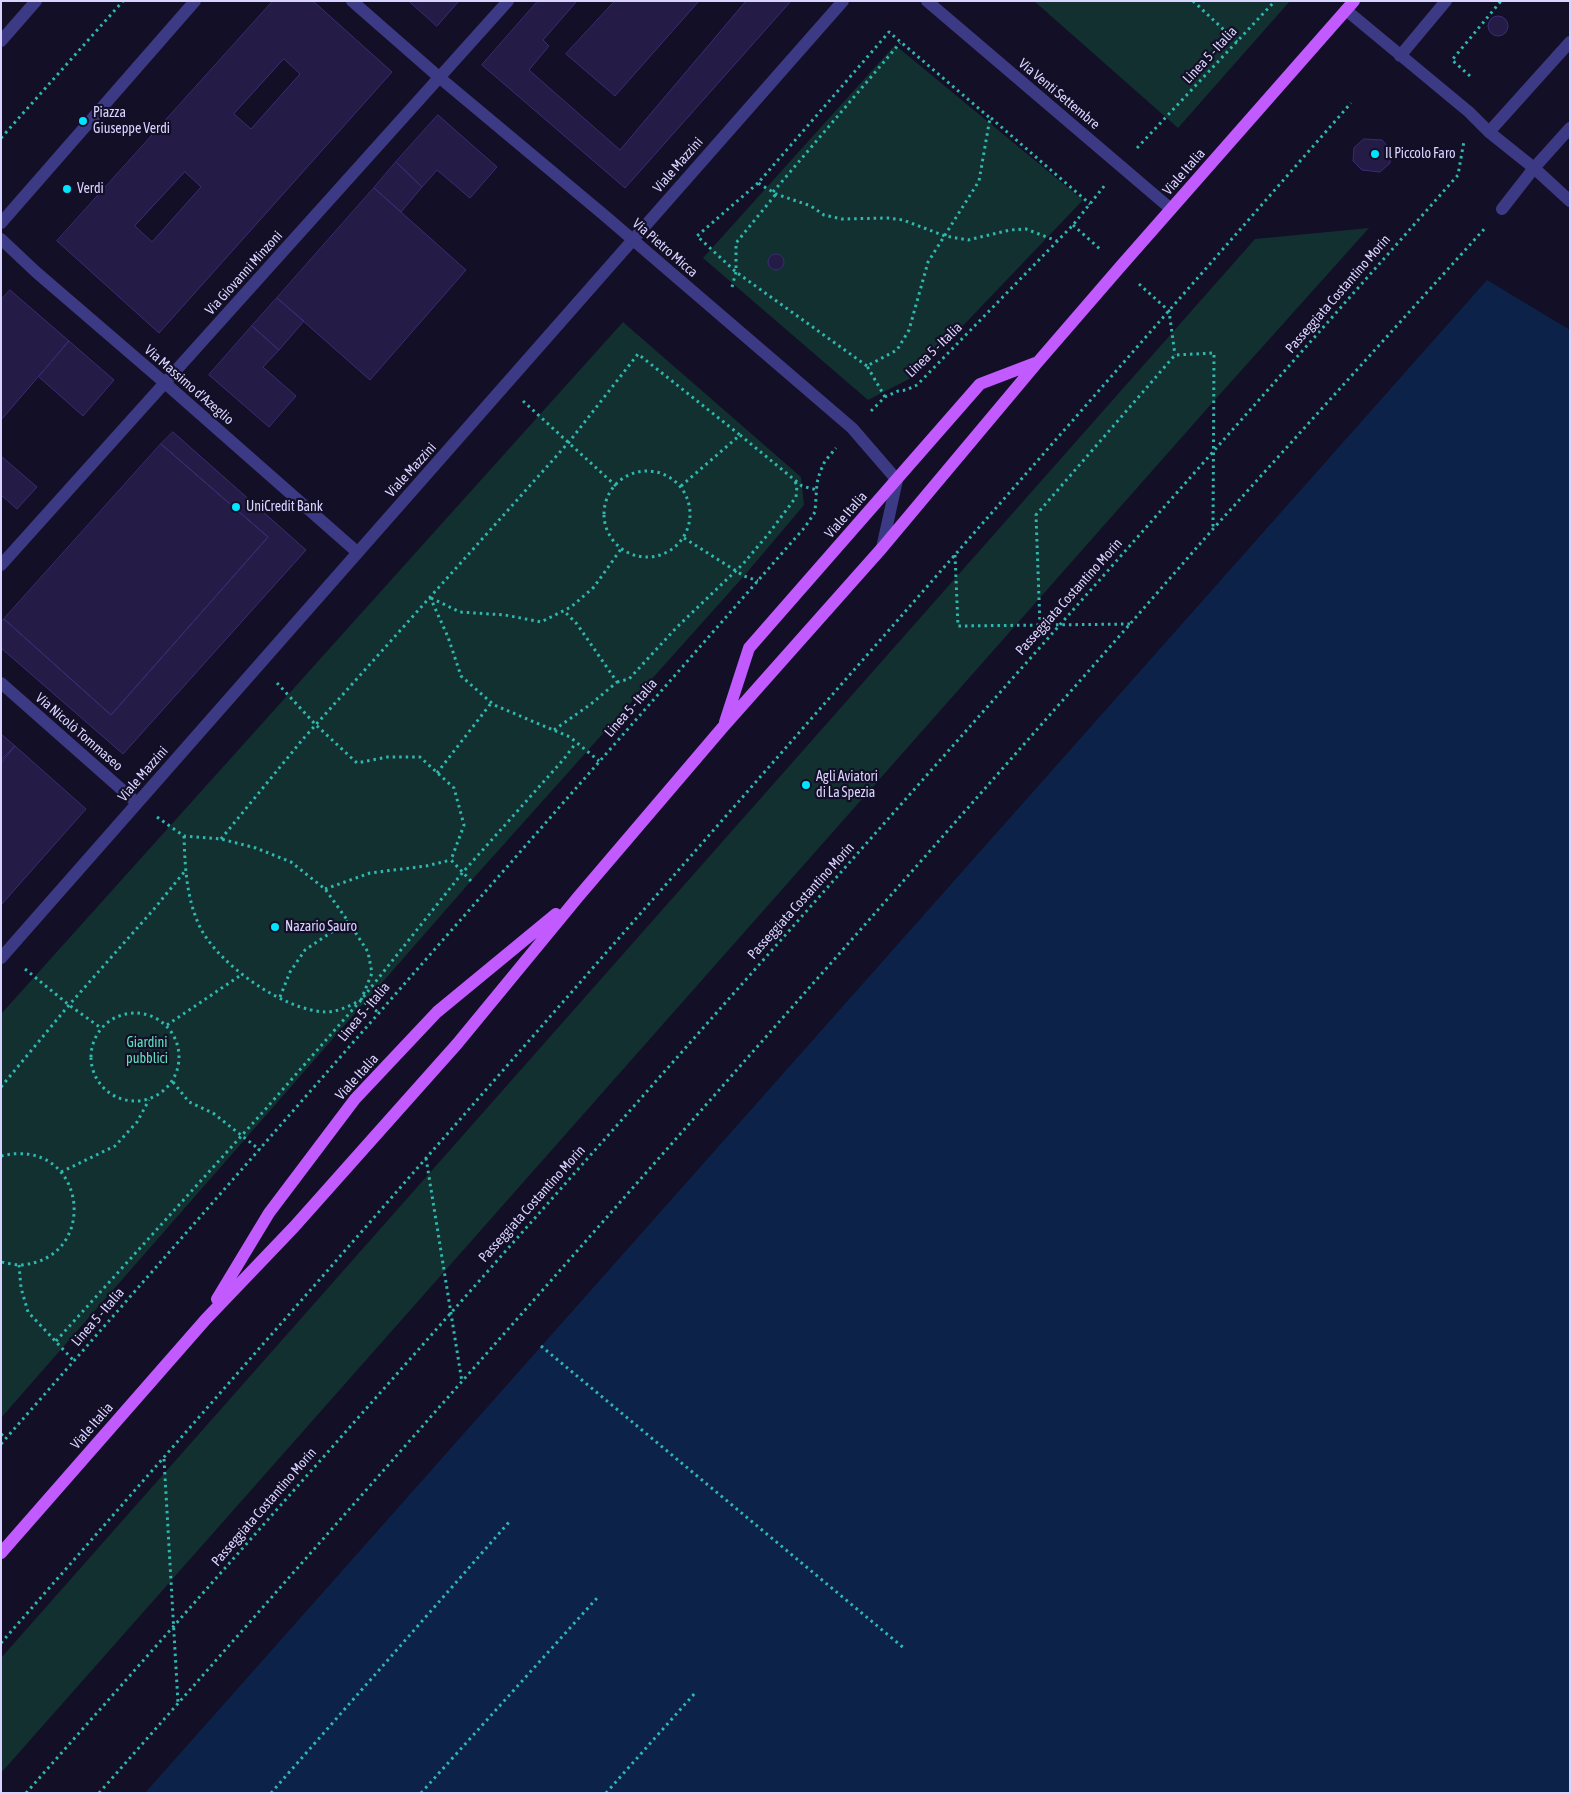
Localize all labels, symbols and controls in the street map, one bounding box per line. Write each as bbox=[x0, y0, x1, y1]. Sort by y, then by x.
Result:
street label: Linea 5 - Italia bbox=[1179, 23, 1241, 87]
street label: Via Venti Settembre bbox=[1015, 55, 1103, 133]
place label: Piazza Giuseppe Verdi bbox=[93, 105, 170, 138]
marker: Piazza Giuseppe Verdi bbox=[77, 115, 89, 127]
street label: Viale Mazzini bbox=[649, 134, 707, 196]
street label: Viale Italia bbox=[1159, 145, 1209, 199]
place label: Il Piccolo Faro bbox=[1385, 146, 1456, 162]
marker: Il Piccolo Faro bbox=[1369, 148, 1381, 160]
place label: Verdi bbox=[77, 181, 104, 197]
marker: Verdi bbox=[61, 183, 73, 195]
street label: Via Pietro Micca bbox=[629, 215, 701, 281]
street label: Via Giovanni Minzoni bbox=[202, 228, 286, 318]
street label: Passeggiata Costantino Morin bbox=[1282, 231, 1394, 357]
street label: Linea 5 - Italia bbox=[902, 319, 966, 381]
street label: Via Massimo d'Azeglio bbox=[141, 342, 237, 428]
street label: Viale Mazzini bbox=[382, 439, 440, 501]
street label: Viale Italia bbox=[821, 488, 871, 542]
place label: UniCredit Bank bbox=[246, 499, 323, 515]
marker: UniCredit Bank bbox=[230, 501, 242, 513]
street label: Passeggiata Costantino Morin bbox=[1012, 535, 1126, 659]
street label: Linea 5 - Italia bbox=[601, 675, 661, 741]
street label: Via Nicolò Tommaseo bbox=[32, 690, 126, 774]
street label: Viale Mazzini bbox=[114, 743, 172, 805]
place label: Agli Aviatori di La Spezia bbox=[816, 769, 878, 802]
marker: Agli Aviatori di La Spezia bbox=[800, 779, 812, 791]
street label: Passeggiata Costantino Morin bbox=[744, 839, 858, 963]
place label: Nazario Sauro bbox=[285, 919, 357, 935]
marker: Nazario Sauro bbox=[269, 921, 281, 933]
street label: Linea 5 - Italia bbox=[335, 979, 393, 1045]
park label: Giardini pubblici bbox=[126, 1035, 168, 1068]
street label: Viale Italia bbox=[332, 1051, 382, 1103]
street label: Passeggiata Costantino Morin bbox=[475, 1142, 589, 1266]
street label: Linea 5 - Italia bbox=[68, 1284, 128, 1350]
street label: Viale Italia bbox=[67, 1399, 117, 1453]
street label: Passeggiata Costantino Morin bbox=[208, 1444, 320, 1570]

